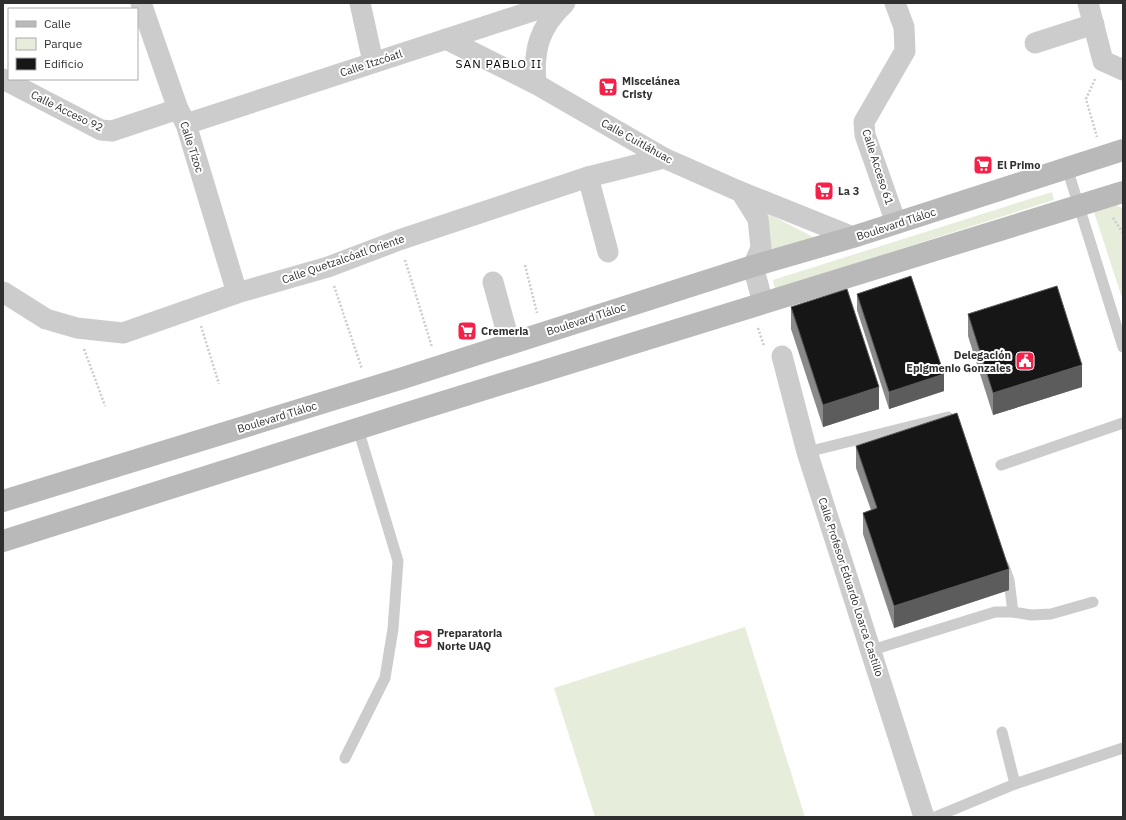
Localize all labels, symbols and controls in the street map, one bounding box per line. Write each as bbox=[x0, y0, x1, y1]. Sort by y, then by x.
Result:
legend bbox=[8, 8, 138, 80]
text: Calle bbox=[44, 16, 71, 31]
text: Parque bbox=[44, 36, 83, 51]
street label: Calle Itzcóatl bbox=[338, 46, 404, 80]
text: Edificio bbox=[44, 56, 84, 71]
district label: SAN PABLO II bbox=[456, 56, 542, 71]
place label: Miscelánea Cristy bbox=[622, 74, 680, 101]
supermarket icon: Miscelánea Cristy bbox=[597, 76, 619, 98]
street label: Calle Acceso 92 bbox=[29, 87, 105, 135]
street label: Calle Cuitláhuac bbox=[599, 116, 676, 167]
street label: Calle Tízoc bbox=[177, 120, 207, 175]
street label: Calle Acceso 61 bbox=[859, 127, 897, 207]
supermarket icon: El Primo bbox=[972, 154, 994, 176]
place label: El Primo bbox=[997, 158, 1040, 172]
supermarket icon: La 3 bbox=[813, 180, 835, 202]
place label: La 3 bbox=[838, 184, 859, 198]
street label: Boulevard Tláloc bbox=[855, 204, 938, 243]
street label: Calle Quetzalcóatl Oriente bbox=[280, 231, 406, 287]
street label: Boulevard Tláloc bbox=[545, 299, 628, 338]
supermarket icon: Cremeria bbox=[456, 320, 478, 342]
place label: Cremeria bbox=[481, 324, 529, 338]
place label: Delegación Epigmenio Gonzales bbox=[906, 348, 1011, 375]
public building icon: Delegación Epigmenio Gonzales bbox=[1014, 350, 1036, 372]
street label: Boulevard Tláloc bbox=[235, 398, 319, 436]
street label: Calle Profesor Eduardo Loarca Castillo bbox=[815, 496, 887, 678]
place label: Preparatoria Norte UAQ bbox=[437, 626, 502, 653]
school or university icon: Preparatoria Norte UAQ bbox=[412, 628, 434, 650]

